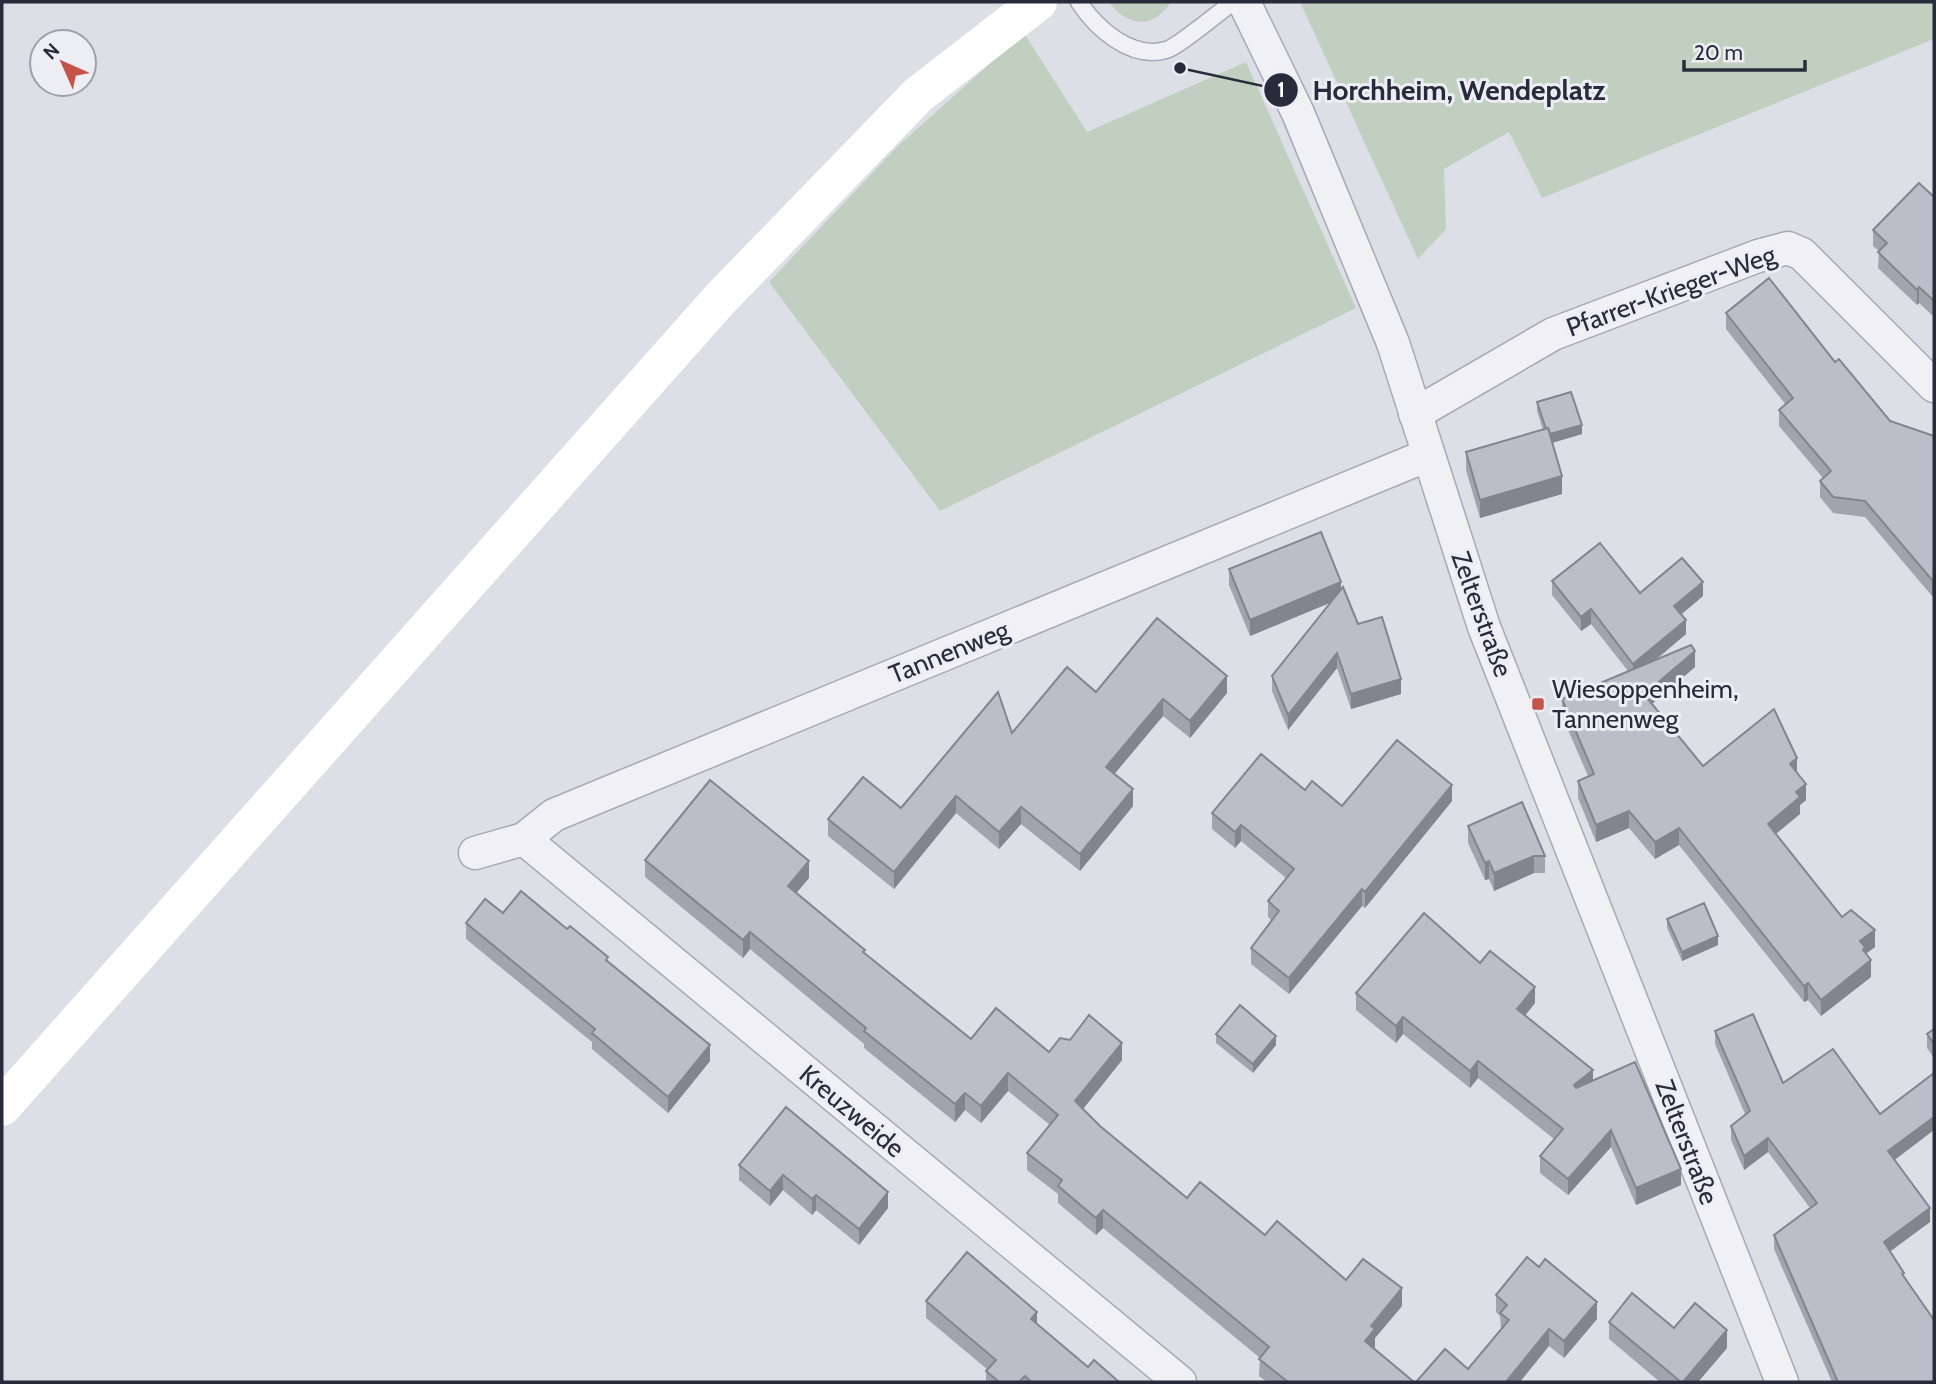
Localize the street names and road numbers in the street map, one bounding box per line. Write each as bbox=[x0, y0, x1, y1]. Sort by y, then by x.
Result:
street label: Pfarrer-Krieger-Weg bbox=[1562, 238, 1781, 344]
street label: Zelterstraße bbox=[1445, 547, 1519, 681]
street label: Tannenweg bbox=[884, 613, 1015, 691]
street label: Kreuzweide bbox=[793, 1058, 911, 1164]
street label: Zelterstraße bbox=[1649, 1075, 1725, 1209]

